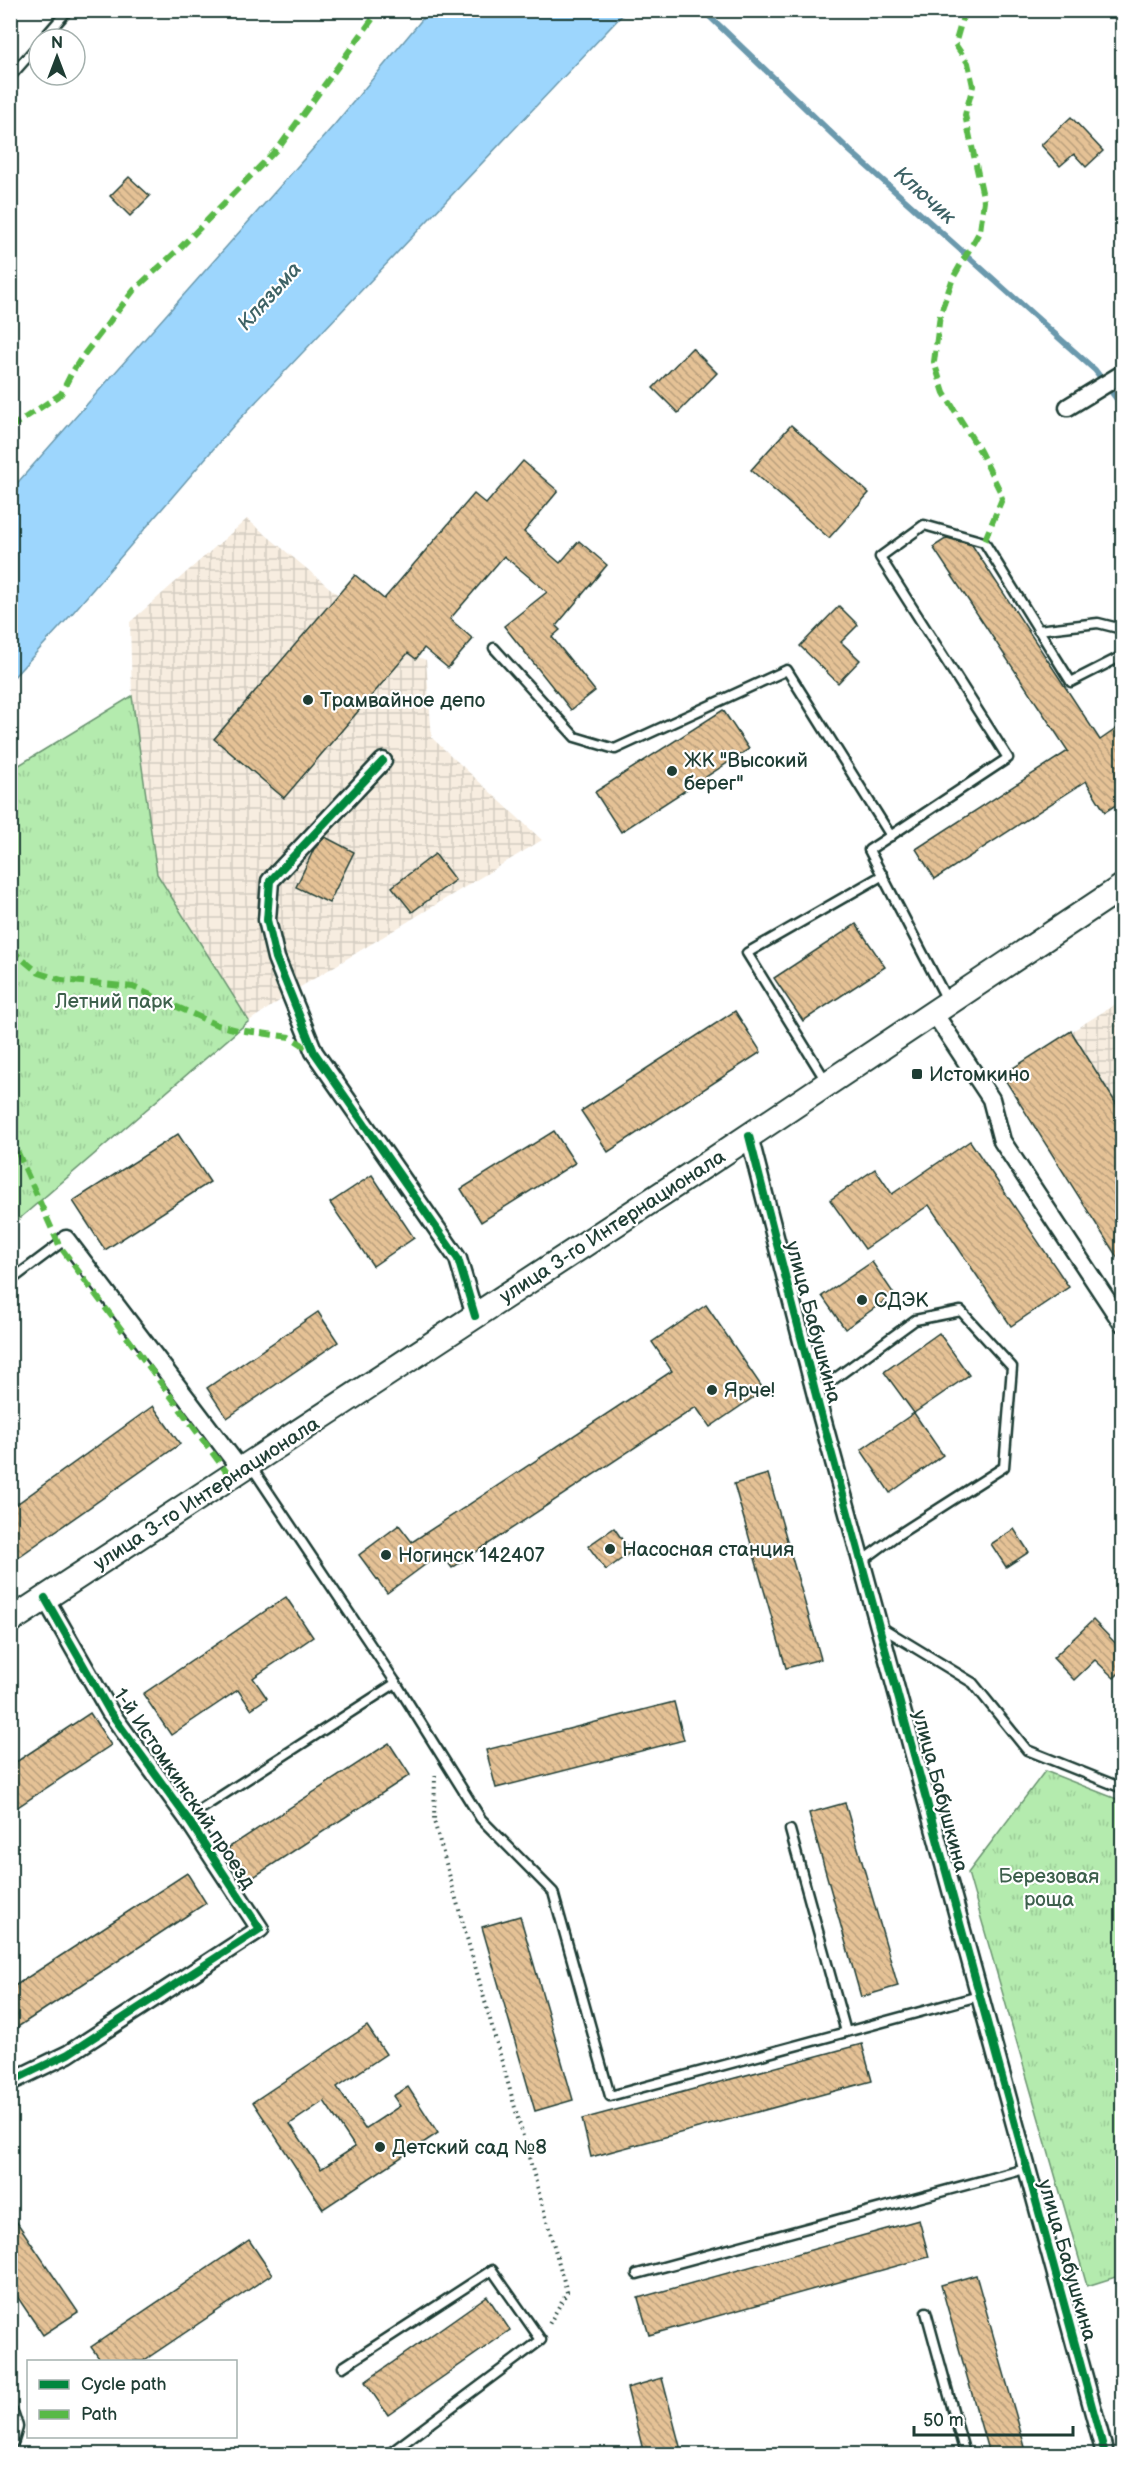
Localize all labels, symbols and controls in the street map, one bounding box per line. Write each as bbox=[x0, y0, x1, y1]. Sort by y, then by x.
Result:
north arrow bbox=[27, 27, 87, 87]
text: N bbox=[51, 34, 63, 53]
water label: Ключик bbox=[888, 161, 961, 230]
water label: Клязьма bbox=[232, 257, 307, 336]
place label: Трамвайное депо bbox=[320, 689, 485, 713]
marker: Трамвайное депо bbox=[301, 693, 315, 707]
place label: ЖК "Высокий берег" bbox=[684, 749, 808, 796]
marker: ЖК "Высокий берег" bbox=[665, 764, 679, 778]
park label: Летний парк bbox=[54, 990, 173, 1014]
place label: Истомкино bbox=[929, 1063, 1030, 1087]
marker: Истомкино bbox=[910, 1067, 924, 1081]
street label: улица 3-го Интернационала bbox=[495, 1145, 730, 1309]
street label: улица Бабушкина bbox=[780, 1239, 846, 1406]
place label: СДЭК bbox=[874, 1289, 928, 1313]
marker: СДЭК bbox=[855, 1293, 869, 1307]
place label: Ярче! bbox=[724, 1379, 775, 1403]
marker: Ярче! bbox=[705, 1383, 719, 1397]
street label: улица 3-го Интернационала bbox=[89, 1412, 324, 1576]
place label: Насосная станция bbox=[622, 1538, 794, 1562]
marker: Насосная станция bbox=[603, 1542, 617, 1556]
place label: Ногинск 142407 bbox=[398, 1544, 545, 1568]
marker: Ногинск 142407 bbox=[379, 1548, 393, 1562]
street label: 1-й Истомкинский проезд bbox=[108, 1684, 260, 1893]
street label: улица Бабушкина bbox=[907, 1708, 973, 1875]
park label: Березовая роща bbox=[999, 1865, 1099, 1912]
place label: Детский сад №8 bbox=[392, 2136, 547, 2160]
marker: Детский сад №8 bbox=[373, 2140, 387, 2154]
street label: улица Бабушкина bbox=[1032, 2177, 1102, 2344]
legend bbox=[27, 2360, 237, 2438]
text: Cycle path bbox=[81, 2374, 167, 2395]
scale bar bbox=[914, 2399, 1073, 2437]
text: Path bbox=[81, 2404, 117, 2425]
text: 50 m bbox=[923, 2410, 964, 2431]

